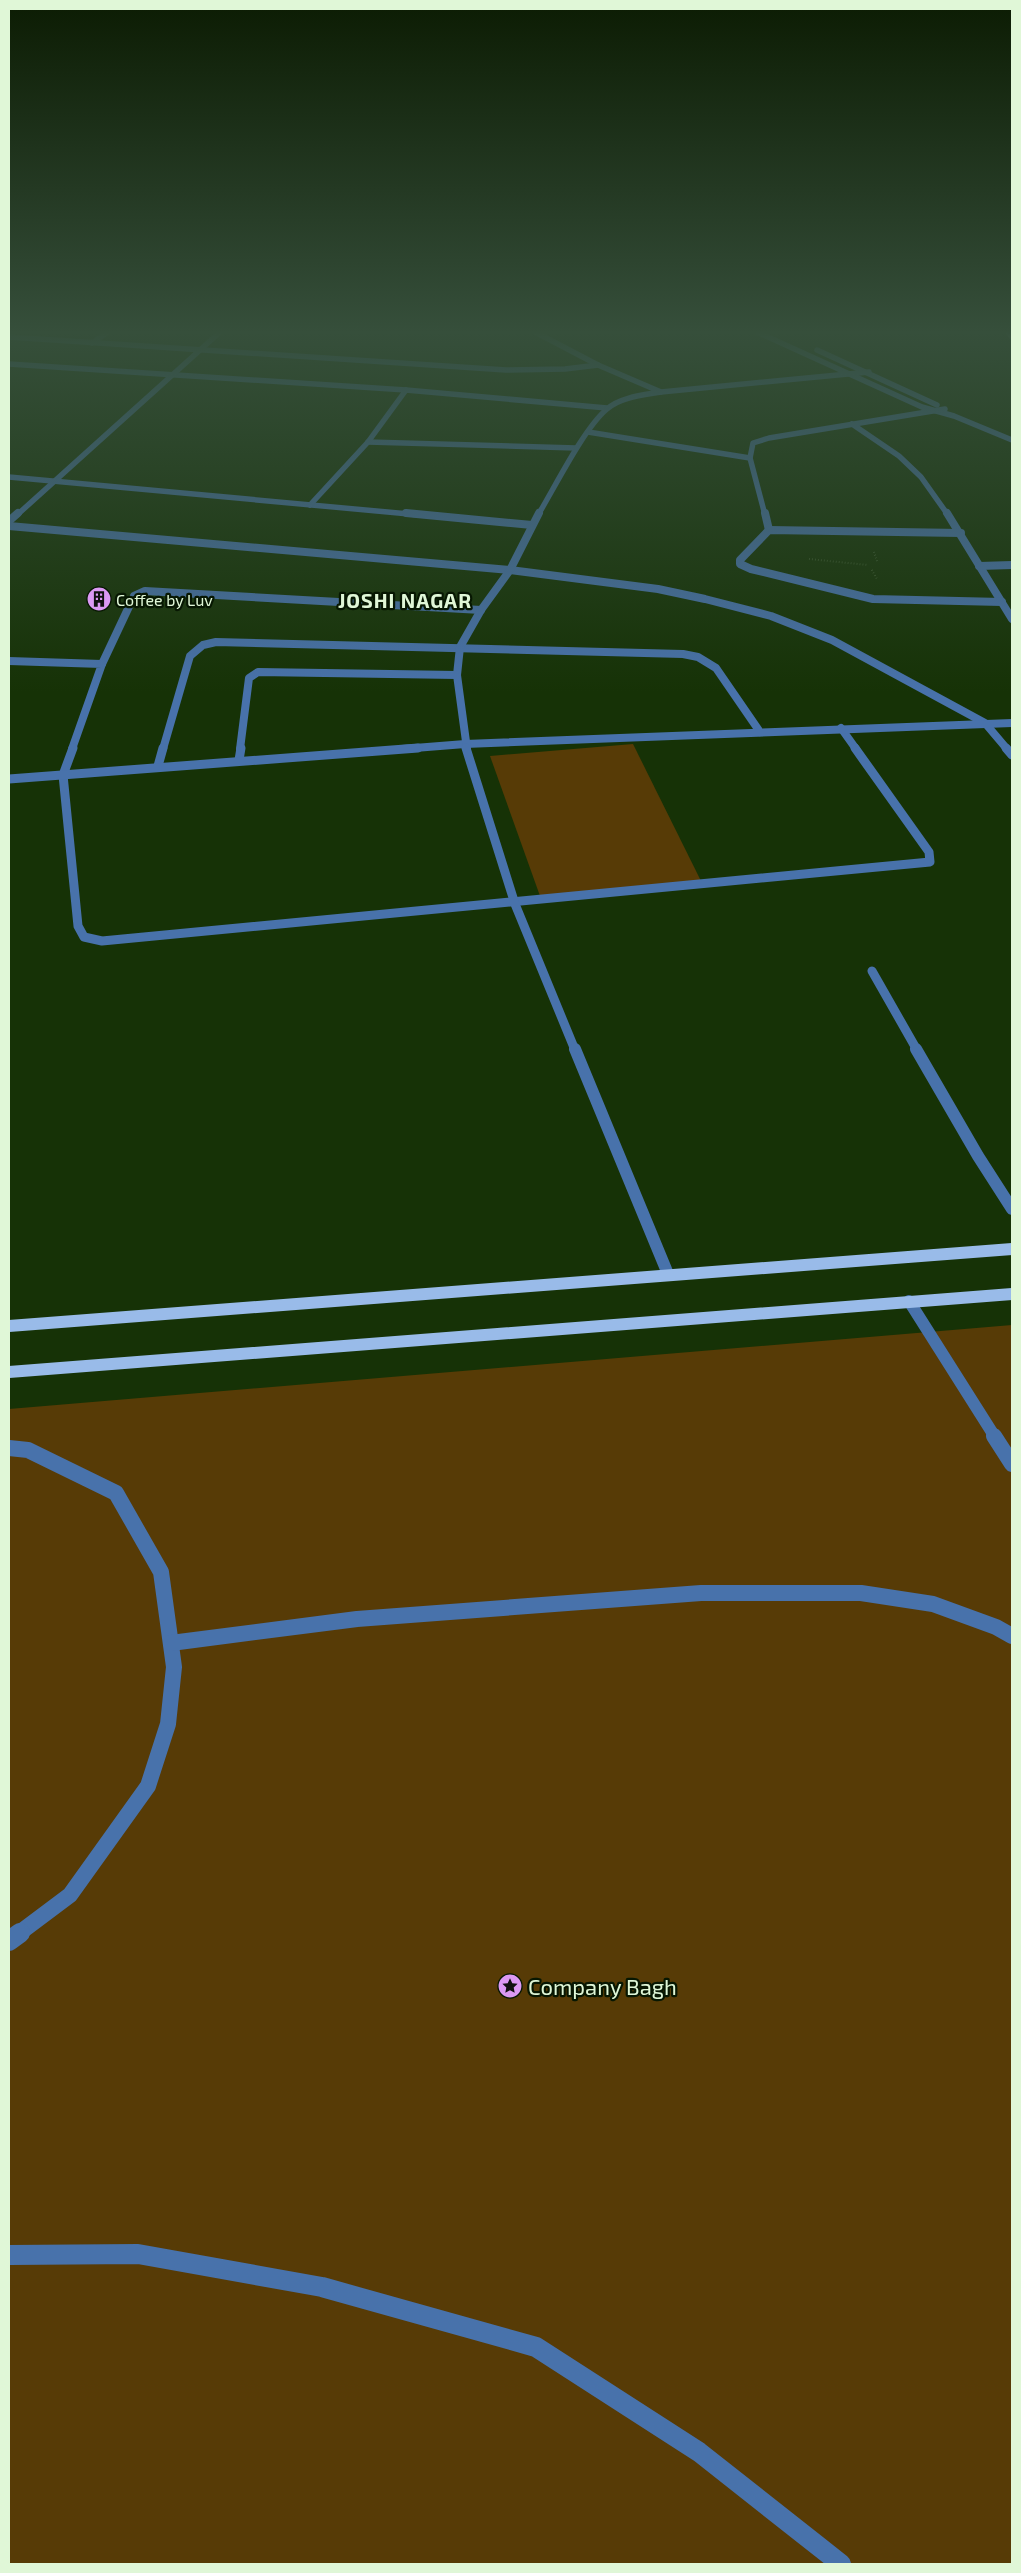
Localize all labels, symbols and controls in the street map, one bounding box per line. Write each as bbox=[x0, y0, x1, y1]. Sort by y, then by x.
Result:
building icon: Coffee by Luv bbox=[86, 586, 112, 612]
district label: JOSHI NAGAR bbox=[338, 588, 472, 612]
place label: Coffee by Luv bbox=[116, 590, 213, 609]
place icon: Company Bagh bbox=[497, 1973, 523, 1999]
place label: Company Bagh bbox=[528, 1973, 677, 1999]

